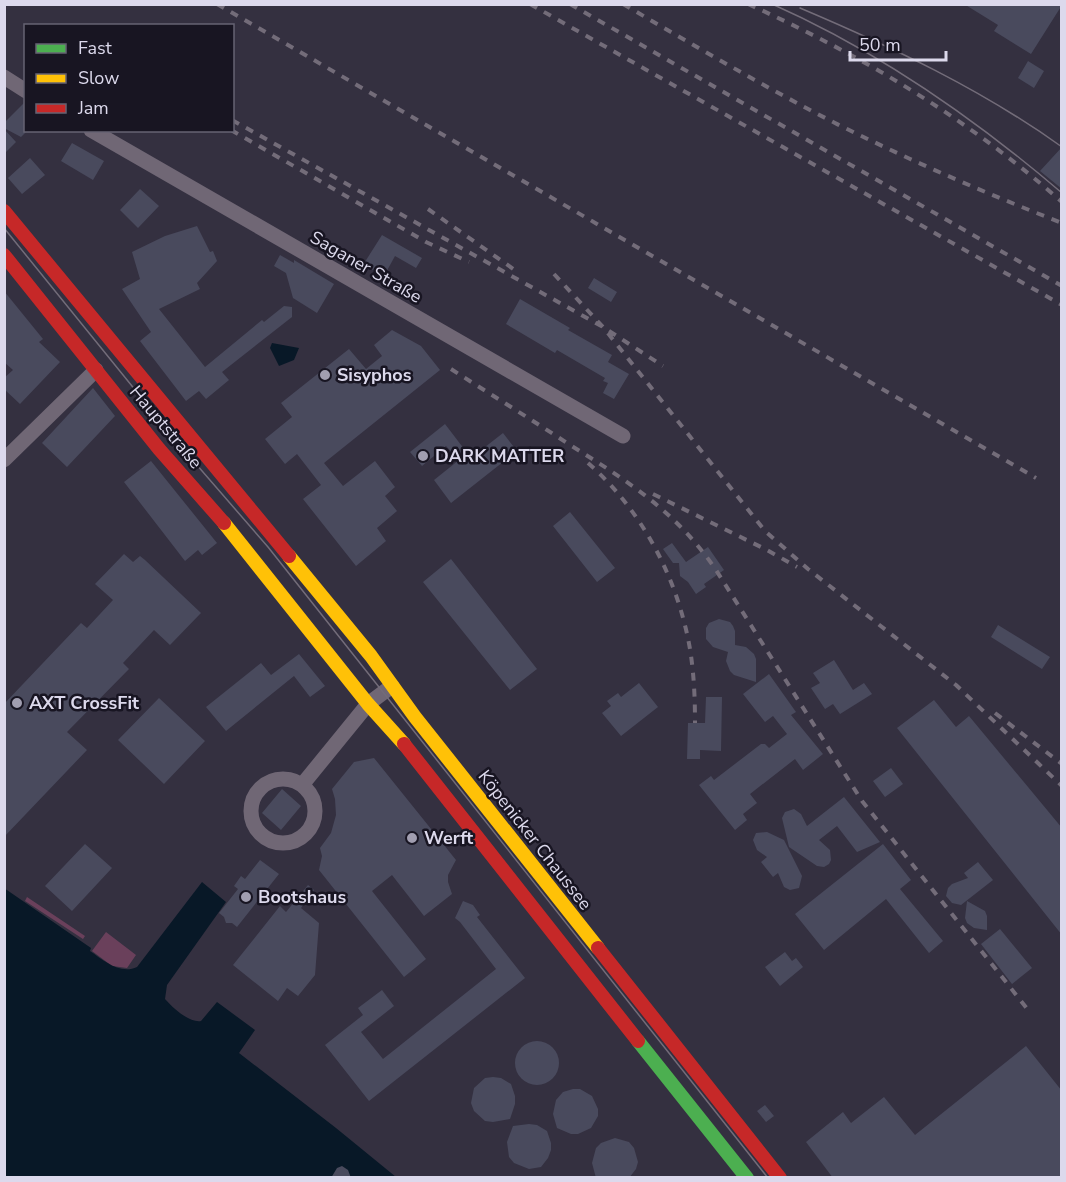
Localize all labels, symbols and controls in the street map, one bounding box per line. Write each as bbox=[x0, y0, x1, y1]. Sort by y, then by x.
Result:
legend bbox=[24, 24, 234, 132]
scale bar bbox=[850, 24, 946, 62]
text: 50 m bbox=[859, 33, 901, 57]
text: Fast bbox=[78, 36, 113, 60]
text: Slow bbox=[78, 66, 119, 90]
text: Jam bbox=[77, 96, 109, 120]
street label: Saganer Straße bbox=[306, 225, 426, 309]
place label: Sisyphos bbox=[337, 363, 412, 387]
marker: Sisyphos bbox=[318, 368, 332, 382]
street label: Hauptstraße bbox=[124, 380, 208, 474]
place label: DARK MATTER bbox=[435, 444, 565, 468]
marker: DARK MATTER bbox=[416, 449, 430, 463]
place label: AXT CrossFit bbox=[29, 691, 139, 715]
marker: AXT CrossFit bbox=[10, 696, 24, 710]
street label: Köpenicker Chaussee bbox=[473, 765, 597, 915]
place label: Werft bbox=[424, 826, 473, 850]
marker: Werft bbox=[405, 831, 419, 845]
place label: Bootshaus bbox=[258, 885, 347, 909]
marker: Bootshaus bbox=[239, 890, 253, 904]

